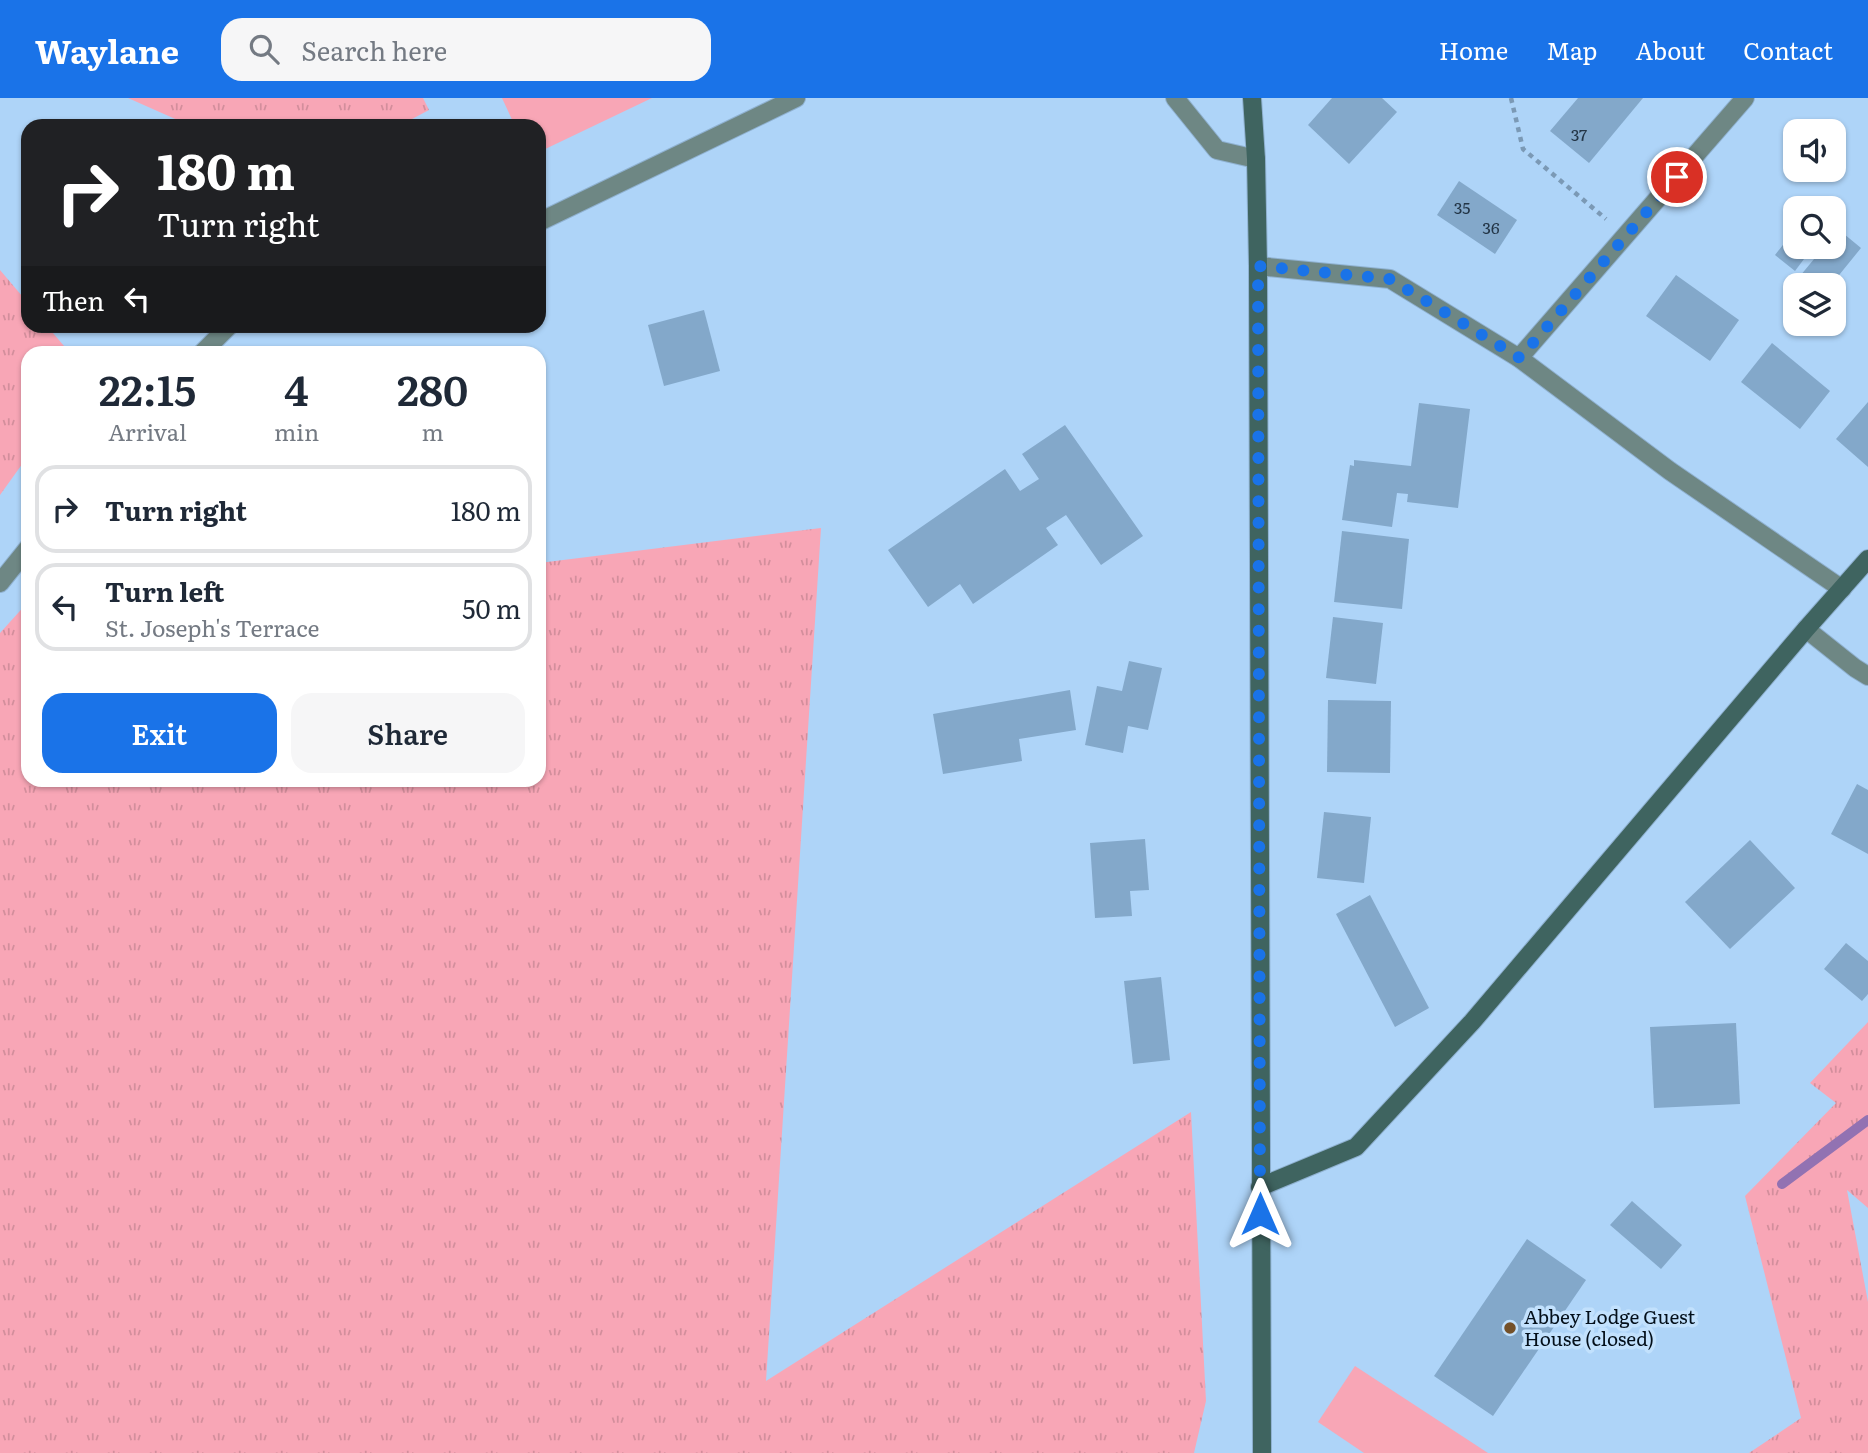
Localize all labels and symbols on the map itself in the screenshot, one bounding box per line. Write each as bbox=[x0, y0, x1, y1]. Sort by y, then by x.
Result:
house number: 37 bbox=[1571, 122, 1587, 146]
pin bbox=[1647, 147, 1707, 207]
house number: 35 bbox=[1454, 195, 1470, 219]
house number: 36 bbox=[1482, 215, 1500, 239]
position arrow bbox=[1223, 1177, 1297, 1251]
place label: Abbey Lodge Guest House (closed) bbox=[1524, 1302, 1695, 1352]
marker: Abbey Lodge Guest House (closed) bbox=[1502, 1320, 1518, 1336]

